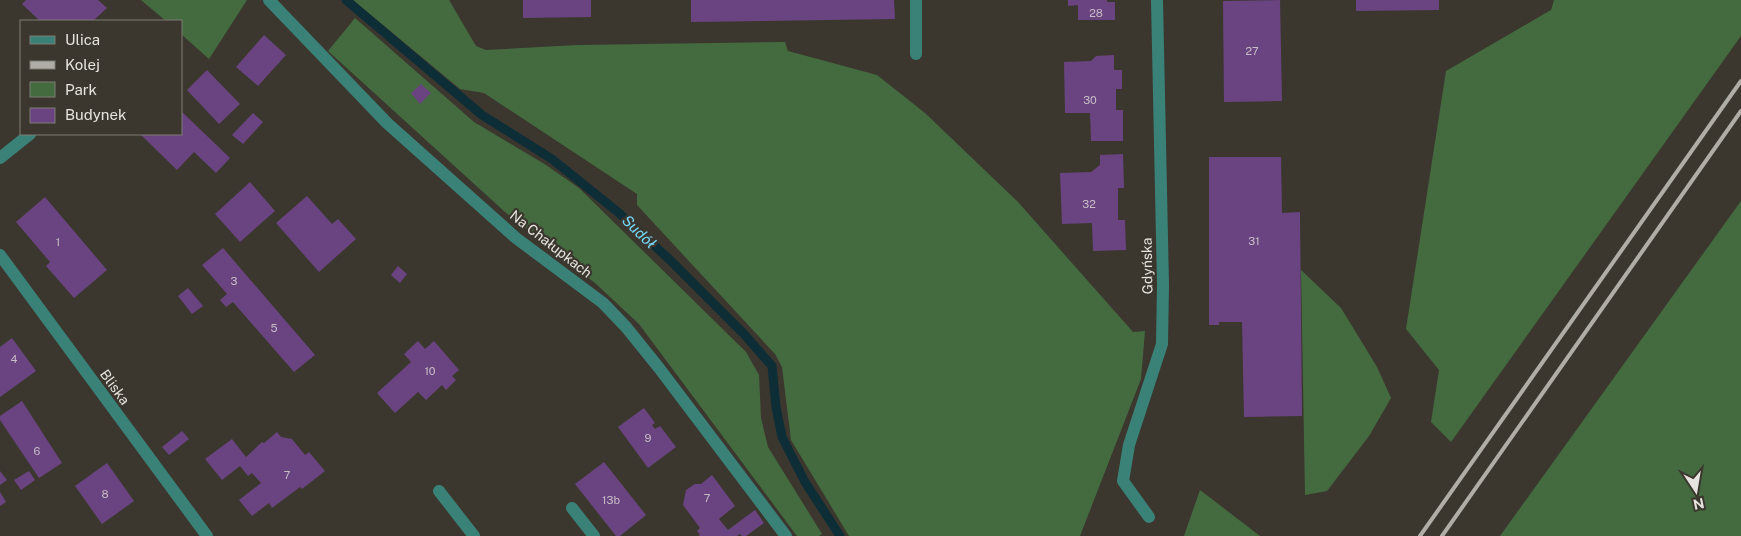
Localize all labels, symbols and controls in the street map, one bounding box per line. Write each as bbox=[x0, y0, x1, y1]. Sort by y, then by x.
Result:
house number: 28 bbox=[1089, 7, 1103, 19]
legend bbox=[20, 20, 182, 135]
text: Ulica bbox=[65, 31, 100, 48]
house number: 27 bbox=[1245, 45, 1259, 57]
text: Kolej bbox=[65, 56, 100, 73]
text: Park bbox=[65, 81, 97, 98]
house number: 30 bbox=[1083, 94, 1097, 106]
text: Budynek bbox=[65, 106, 126, 123]
house number: 32 bbox=[1082, 198, 1096, 210]
street label: Na Chałupkach bbox=[507, 207, 595, 281]
water label: Sudół bbox=[619, 211, 660, 252]
house number: 31 bbox=[1248, 235, 1260, 247]
house number: 1 bbox=[56, 236, 60, 248]
street label: Gdyńska bbox=[1139, 238, 1155, 294]
house number: 3 bbox=[231, 275, 238, 287]
house number: 5 bbox=[270, 322, 278, 334]
house number: 4 bbox=[11, 353, 18, 365]
house number: 10 bbox=[424, 365, 436, 377]
street label: Bliska bbox=[97, 366, 133, 408]
house number: 9 bbox=[645, 432, 652, 444]
house number: 6 bbox=[34, 445, 41, 457]
north arrow bbox=[1671, 466, 1721, 516]
house number: 7 bbox=[284, 469, 291, 481]
house number: 8 bbox=[101, 488, 109, 500]
house number: 7 bbox=[704, 492, 711, 504]
house number: 13b bbox=[602, 494, 620, 506]
text: N bbox=[1692, 495, 1706, 513]

